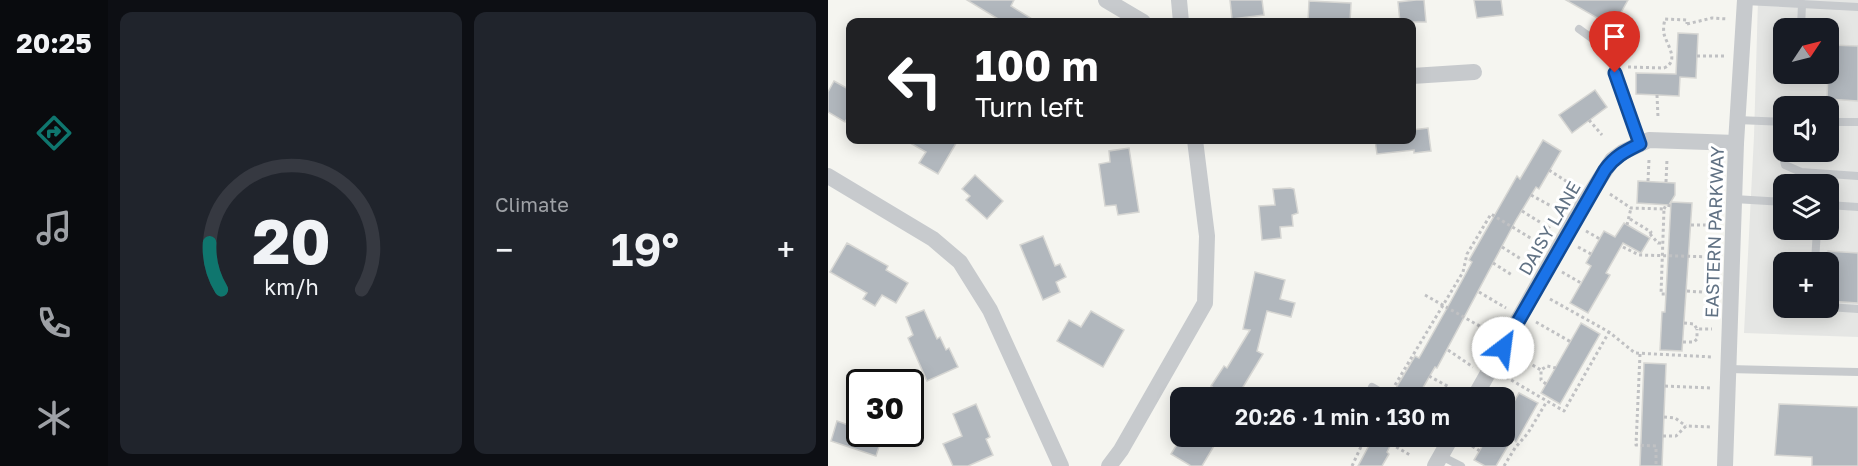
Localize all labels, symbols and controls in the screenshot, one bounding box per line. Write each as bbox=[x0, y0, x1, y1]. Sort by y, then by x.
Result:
pin bbox=[1589, 11, 1640, 73]
north arrow bbox=[1773, 18, 1839, 84]
map controls bbox=[1773, 18, 1839, 318]
icon: arrive bbox=[1598, 20, 1631, 53]
text: 20:25 bbox=[16, 27, 92, 59]
text: 100 m bbox=[975, 40, 1098, 90]
icon: left bbox=[876, 42, 954, 120]
text: Turn left bbox=[975, 91, 1084, 123]
button: sound bbox=[1773, 96, 1839, 162]
icon: directions bbox=[33, 112, 75, 154]
street label: EASTERN PARKWAY bbox=[1700, 145, 1728, 318]
button: layers bbox=[1773, 174, 1839, 240]
street label: DAISY LANE bbox=[1513, 177, 1585, 279]
text: Climate bbox=[495, 192, 569, 216]
text: 20 bbox=[252, 203, 330, 278]
icon: music bbox=[33, 207, 75, 249]
text: 19° bbox=[611, 222, 679, 276]
text: − bbox=[495, 230, 513, 269]
text: + bbox=[777, 230, 795, 269]
button: + bbox=[1773, 252, 1839, 318]
text: km/h bbox=[264, 274, 318, 300]
icon: phone bbox=[33, 302, 75, 344]
position arrow bbox=[1471, 316, 1535, 380]
speed limit sign: 30 bbox=[846, 369, 924, 447]
icon: climate bbox=[33, 397, 75, 439]
text: 20:26 · 1 min · 130 m bbox=[1235, 403, 1450, 430]

